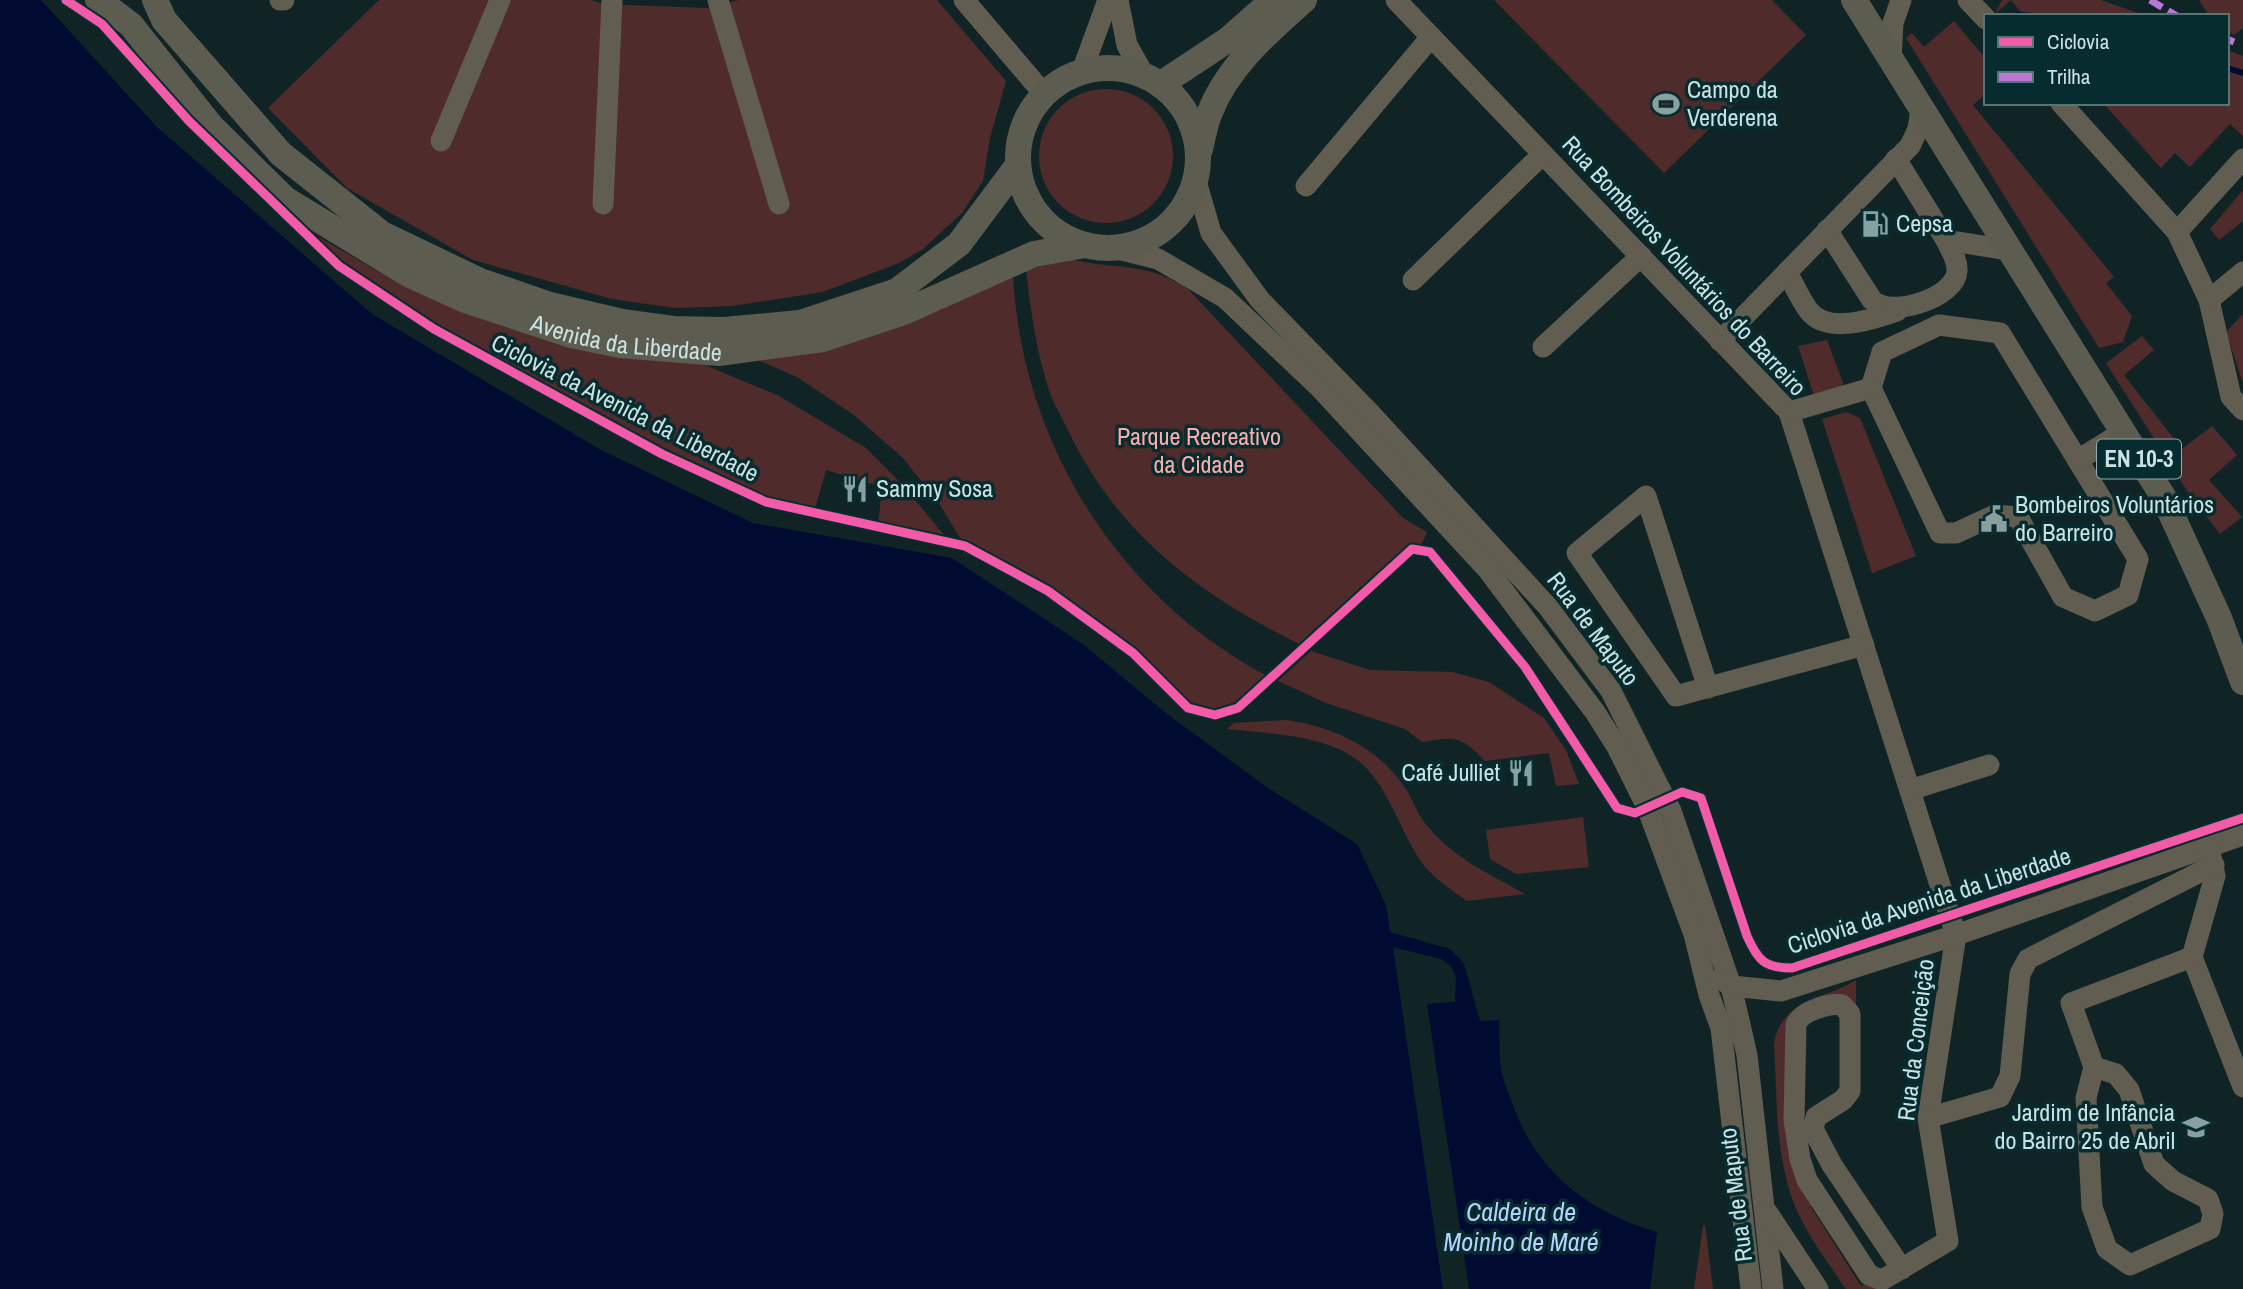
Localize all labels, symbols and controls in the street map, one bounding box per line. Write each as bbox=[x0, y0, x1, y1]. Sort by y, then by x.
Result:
legend bbox=[1984, 14, 2229, 105]
text: Ciclovia bbox=[2047, 27, 2110, 56]
text: Trilha bbox=[2047, 62, 2091, 91]
place label: Campo da Verderena bbox=[1687, 73, 1778, 133]
sports icon: Campo da Verderena bbox=[1651, 89, 1681, 119]
street label: Rua Bombeiros Voluntários do Barreiro bbox=[1556, 128, 1814, 402]
place label: Cepsa bbox=[1896, 207, 1953, 239]
fuel station icon: Cepsa bbox=[1860, 209, 1890, 239]
street label: Avenida da Liberdade bbox=[526, 306, 723, 368]
street label: Ciclovia da Avenida da Liberdade bbox=[486, 326, 765, 489]
park label: Parque Recreativo da Cidade bbox=[1117, 420, 1281, 480]
road number: EN 10-3 bbox=[2097, 440, 2181, 478]
place label: Sammy Sosa bbox=[876, 472, 993, 504]
restaurant icon: Sammy Sosa bbox=[840, 474, 870, 504]
place label: Bombeiros Voluntários do Barreiro bbox=[2015, 488, 2214, 548]
public building icon: Bombeiros Voluntários do Barreiro bbox=[1979, 504, 2009, 534]
street label: Rua de Maputo bbox=[1541, 565, 1647, 692]
place label: Café Julliet bbox=[1402, 756, 1501, 788]
restaurant icon: Café Julliet bbox=[1506, 758, 1536, 788]
street label: Ciclovia da Avenida da Liberdade bbox=[1783, 839, 2074, 961]
street label: Rua da Conceição bbox=[1889, 957, 1941, 1123]
place label: Jardim de Infância do Bairro 25 de Abril bbox=[1994, 1096, 2175, 1156]
school or university icon: Jardim de Infância do Bairro 25 de Abril bbox=[2181, 1112, 2211, 1142]
street label: Rua de Maputo bbox=[1711, 1126, 1759, 1264]
water label: Caldeira de Moinho de Maré bbox=[1443, 1194, 1599, 1259]

